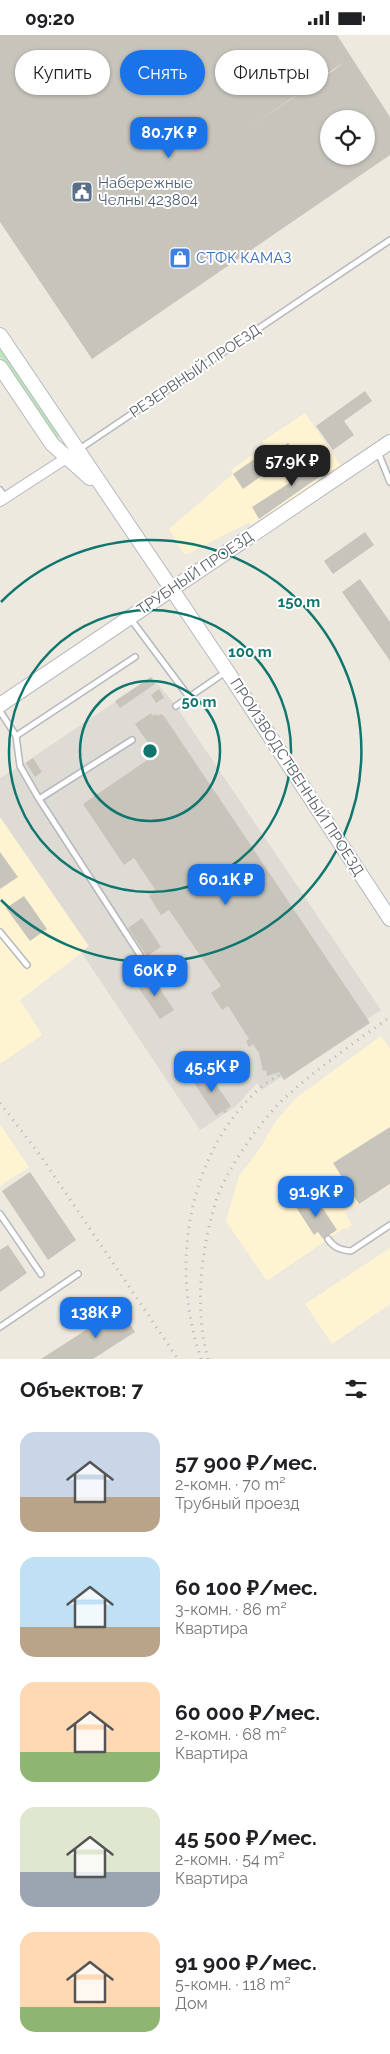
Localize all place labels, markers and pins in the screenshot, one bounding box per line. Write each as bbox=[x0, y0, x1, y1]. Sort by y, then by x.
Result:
pin: 80.7K ₽ bbox=[123, 117, 215, 159]
place label: Набережные Челны 423804 bbox=[98, 174, 198, 209]
public building icon: Набережные Челны 423804 bbox=[70, 180, 94, 204]
shop icon: СТФК КАМАЗ bbox=[168, 246, 192, 270]
place label: СТФК КАМАЗ bbox=[196, 249, 291, 267]
pin: 57.9K ₽ bbox=[246, 445, 338, 487]
centre of rings bbox=[141, 742, 159, 760]
pin: 60.1K ₽ bbox=[180, 863, 272, 906]
pin: 60K ₽ bbox=[120, 955, 190, 997]
pin: 45.5K ₽ bbox=[166, 1051, 258, 1093]
pin: 91.9K ₽ bbox=[270, 1175, 362, 1218]
pin: 138K ₽ bbox=[55, 1297, 137, 1339]

